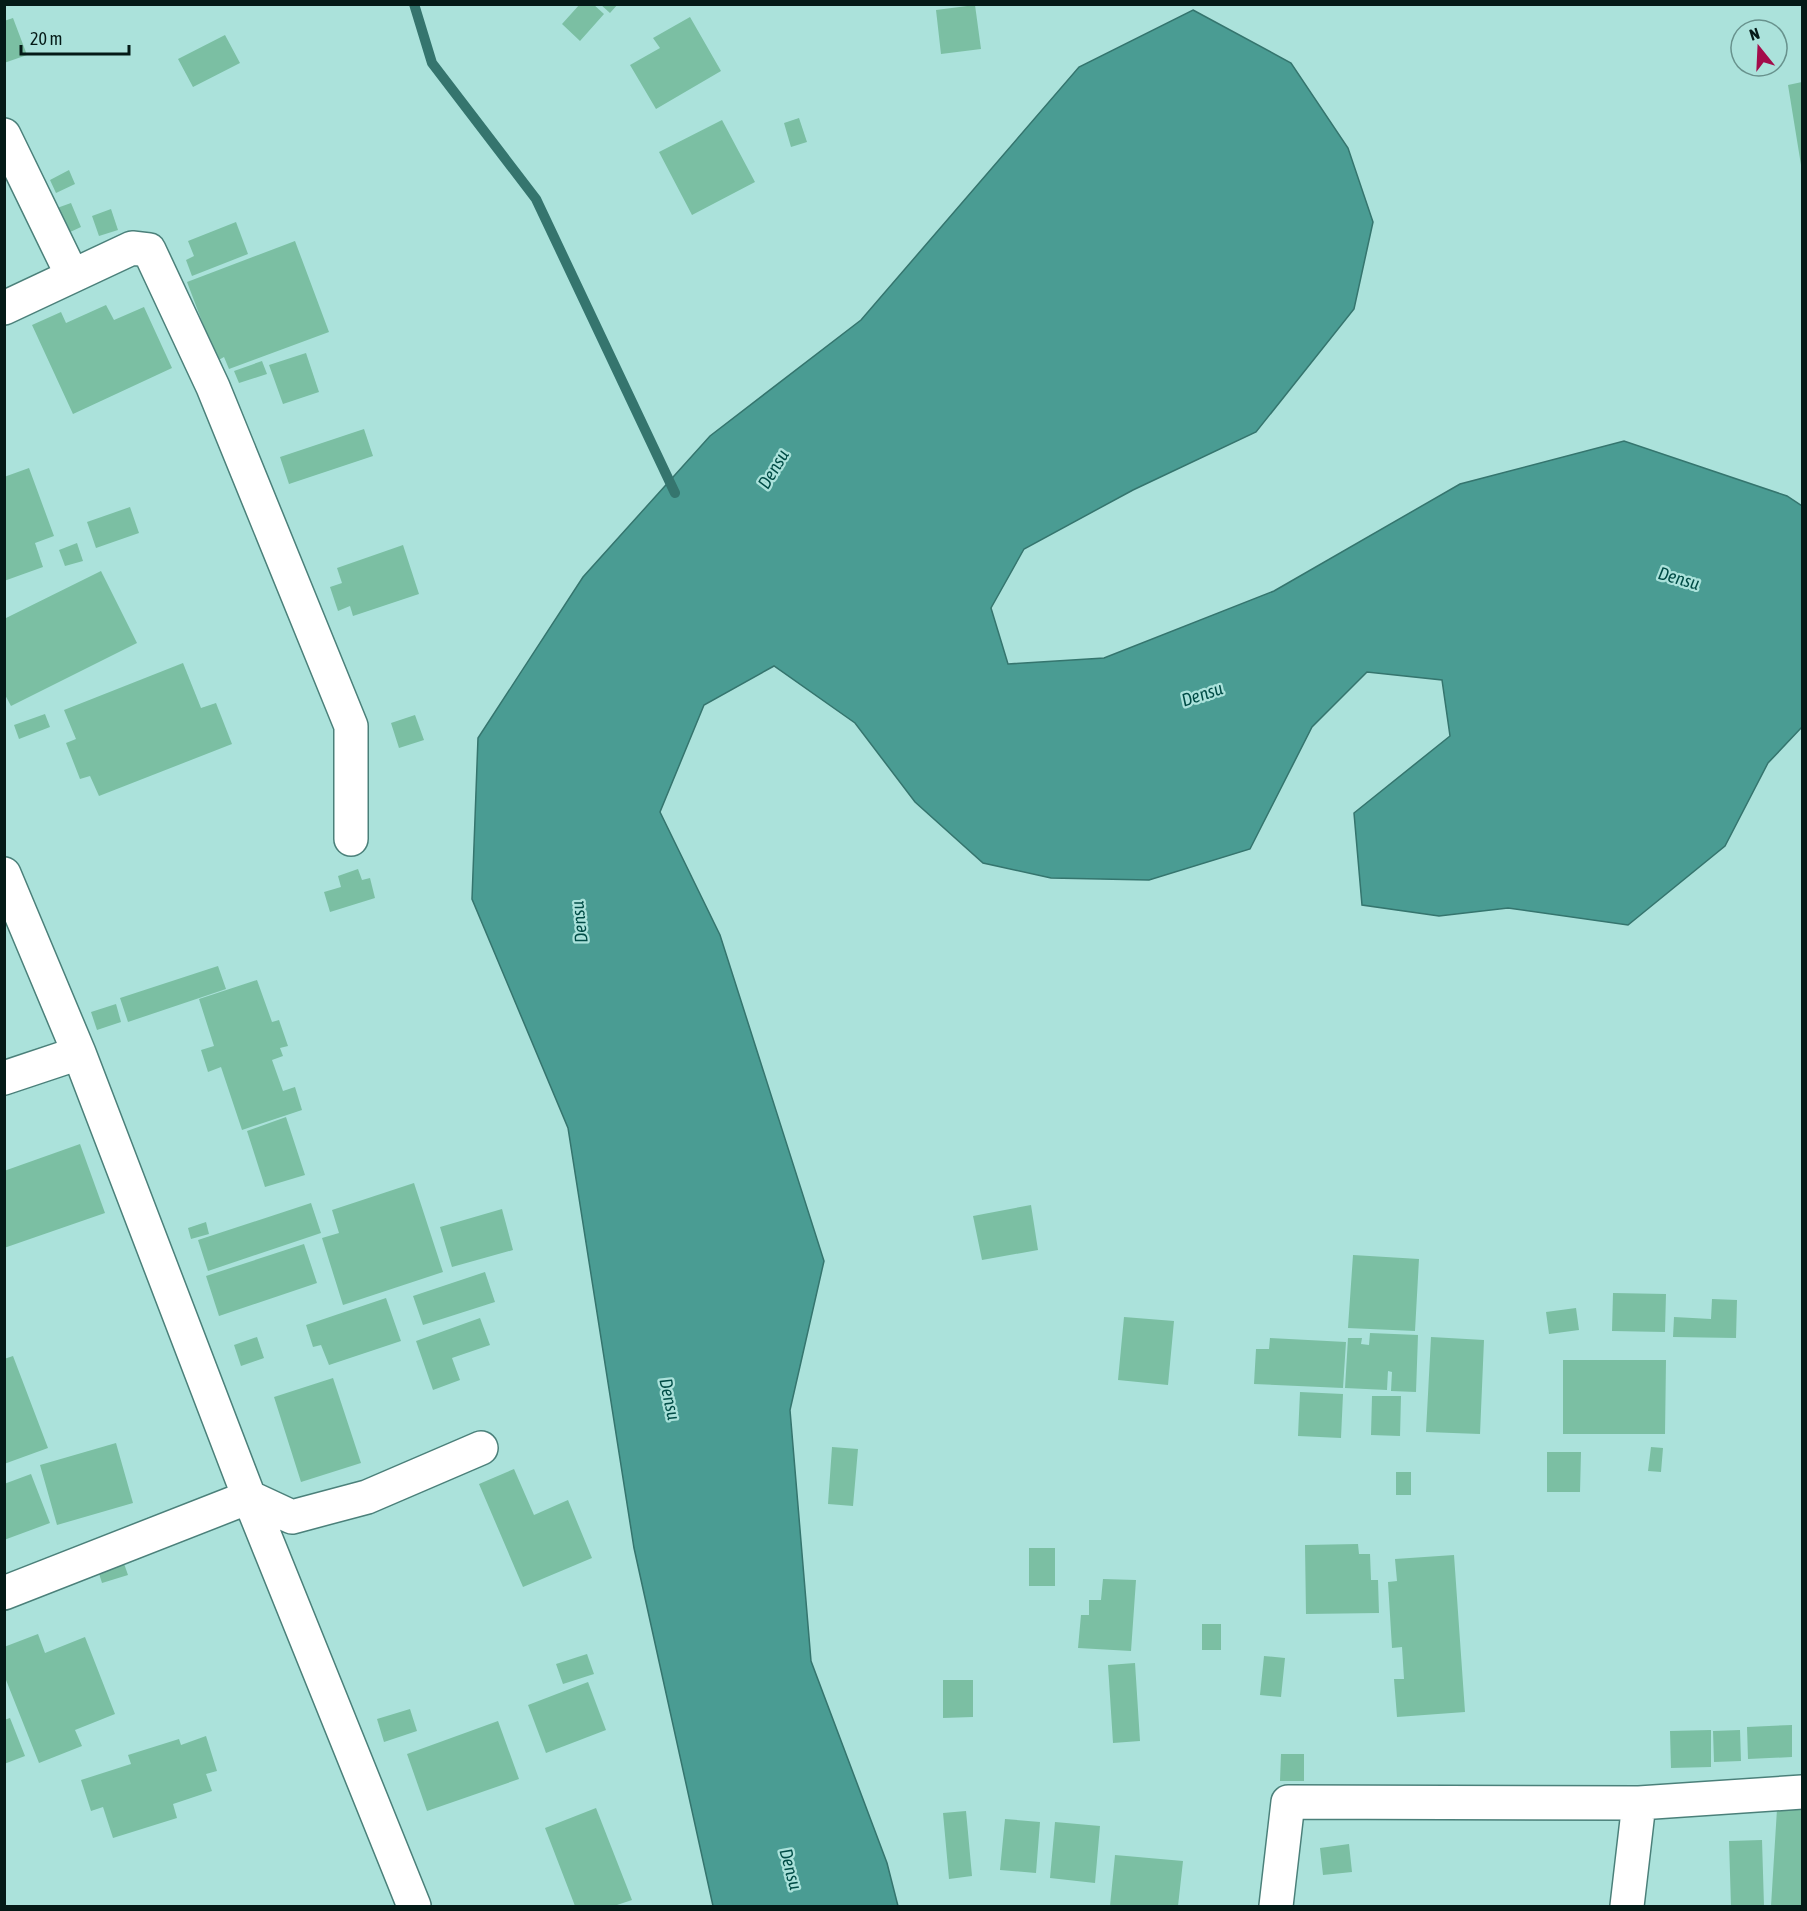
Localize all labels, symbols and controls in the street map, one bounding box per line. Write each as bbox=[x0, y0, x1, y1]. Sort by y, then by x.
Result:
scale bar bbox=[21, 18, 129, 56]
north arrow bbox=[1729, 18, 1789, 78]
text: N bbox=[1747, 24, 1762, 44]
text: 20 m bbox=[30, 28, 62, 49]
water label: Densu bbox=[753, 445, 793, 492]
water label: Densu bbox=[1656, 562, 1702, 594]
water label: Densu bbox=[1179, 677, 1226, 710]
water label: Densu bbox=[566, 900, 592, 944]
water label: Densu bbox=[655, 1376, 685, 1422]
water label: Densu bbox=[775, 1846, 807, 1892]

